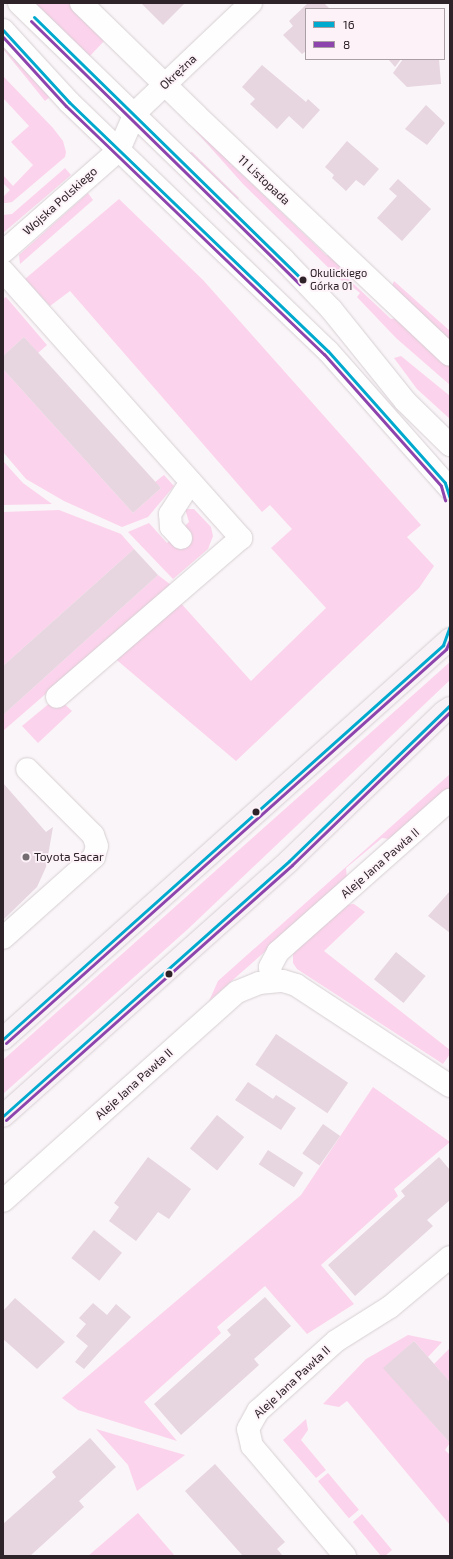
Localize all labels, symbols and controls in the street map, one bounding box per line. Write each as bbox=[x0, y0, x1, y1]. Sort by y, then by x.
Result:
legend bbox=[305, 8, 445, 60]
text: 16 bbox=[343, 17, 355, 31]
text: 8 bbox=[343, 37, 350, 51]
street label: Okrężna bbox=[157, 51, 199, 93]
street label: 11 Listopada bbox=[235, 152, 293, 208]
street label: Wojska Polskiego bbox=[20, 164, 100, 238]
place label: Okulickiego Górka 01 bbox=[310, 267, 367, 293]
marker: Okulickiego Górka 01 bbox=[298, 275, 308, 285]
unlabelled marker bbox=[251, 807, 261, 817]
street label: Aleje Jana Pawła II bbox=[338, 825, 422, 901]
place label: Toyota Sacar bbox=[34, 850, 104, 864]
marker: Toyota Sacar bbox=[21, 852, 31, 862]
unlabelled marker bbox=[164, 969, 174, 979]
street label: Aleje Jana Pawła II bbox=[92, 1045, 176, 1123]
street label: Aleje Jana Pawła II bbox=[251, 1343, 333, 1421]

